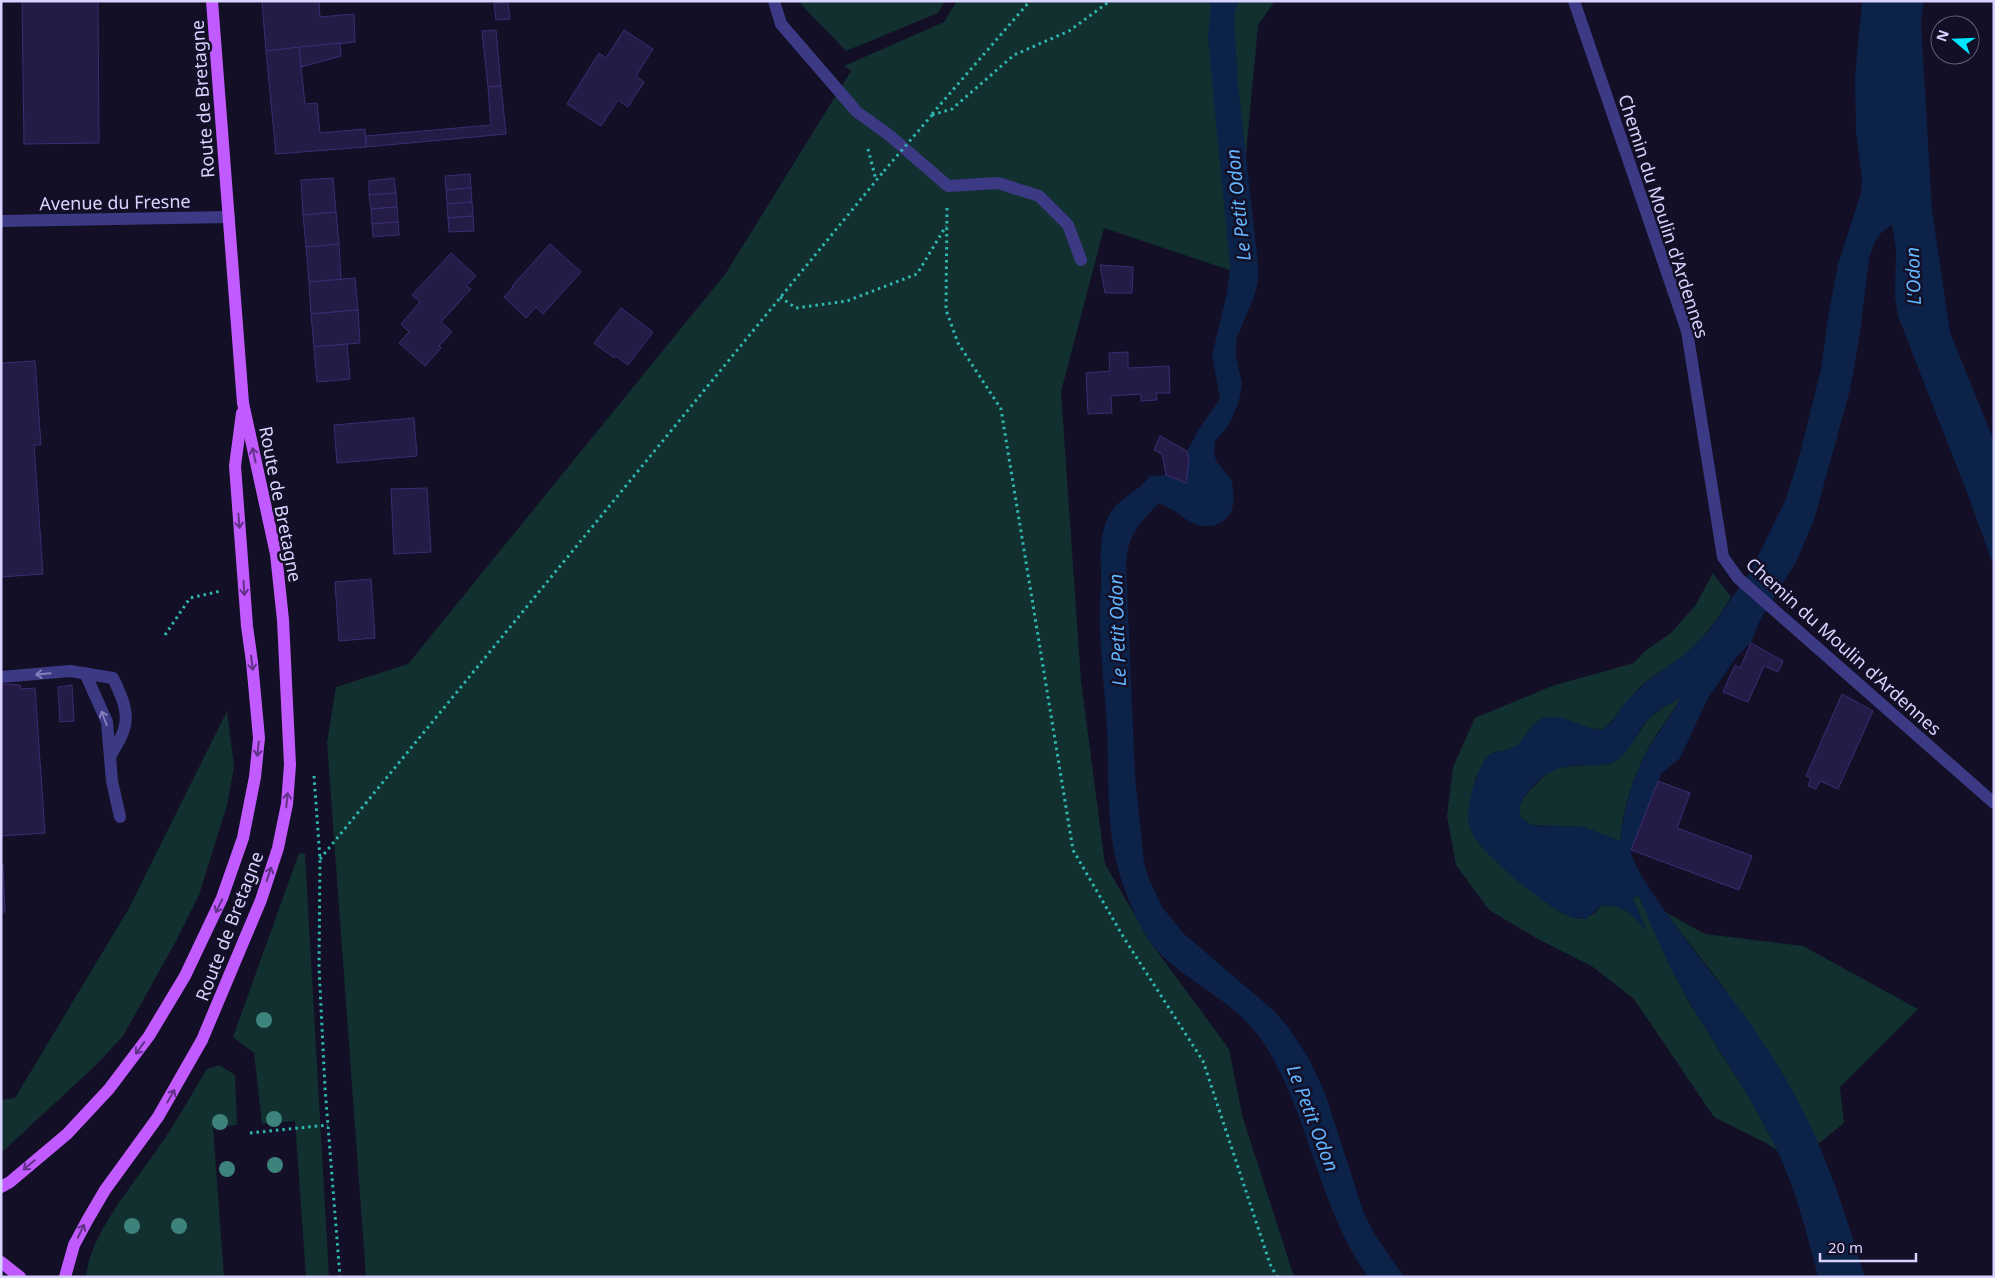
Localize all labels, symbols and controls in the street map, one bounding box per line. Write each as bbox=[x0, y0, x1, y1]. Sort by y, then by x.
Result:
north arrow bbox=[1930, 15, 1980, 65]
street label: Route de Bretagne bbox=[185, 19, 219, 179]
text: N bbox=[1931, 27, 1953, 44]
street label: Chemin du Moulin d'Ardennes bbox=[1613, 91, 1715, 341]
water label: Le Petit Odon bbox=[1219, 148, 1257, 262]
street label: Avenue du Fresne bbox=[39, 189, 191, 215]
water label: L'Odon bbox=[1899, 246, 1927, 306]
street label: Route de Bretagne bbox=[254, 424, 308, 584]
one-way arrow bbox=[249, 448, 259, 464]
one-way arrow bbox=[235, 513, 244, 529]
street label: Chemin du Moulin d'Ardennes bbox=[1741, 552, 1947, 740]
water label: Le Petit Odon bbox=[1102, 573, 1132, 687]
one-way arrow bbox=[240, 580, 249, 596]
one-way arrow bbox=[248, 655, 258, 671]
one-way arrow bbox=[35, 669, 51, 678]
one-way arrow bbox=[99, 711, 108, 726]
one-way arrow bbox=[253, 740, 263, 756]
one-way arrow bbox=[282, 793, 292, 809]
street label: Route de Bretagne bbox=[189, 848, 269, 1004]
one-way arrow bbox=[265, 866, 275, 882]
one-way arrow bbox=[213, 898, 223, 913]
one-way arrow bbox=[135, 1040, 145, 1054]
water label: Le Petit Odon bbox=[1281, 1061, 1345, 1175]
one-way arrow bbox=[166, 1089, 176, 1103]
one-way arrow bbox=[23, 1160, 36, 1171]
one-way arrow bbox=[77, 1224, 86, 1239]
scale bar bbox=[1820, 1230, 1916, 1262]
text: 20 m bbox=[1828, 1237, 1863, 1257]

